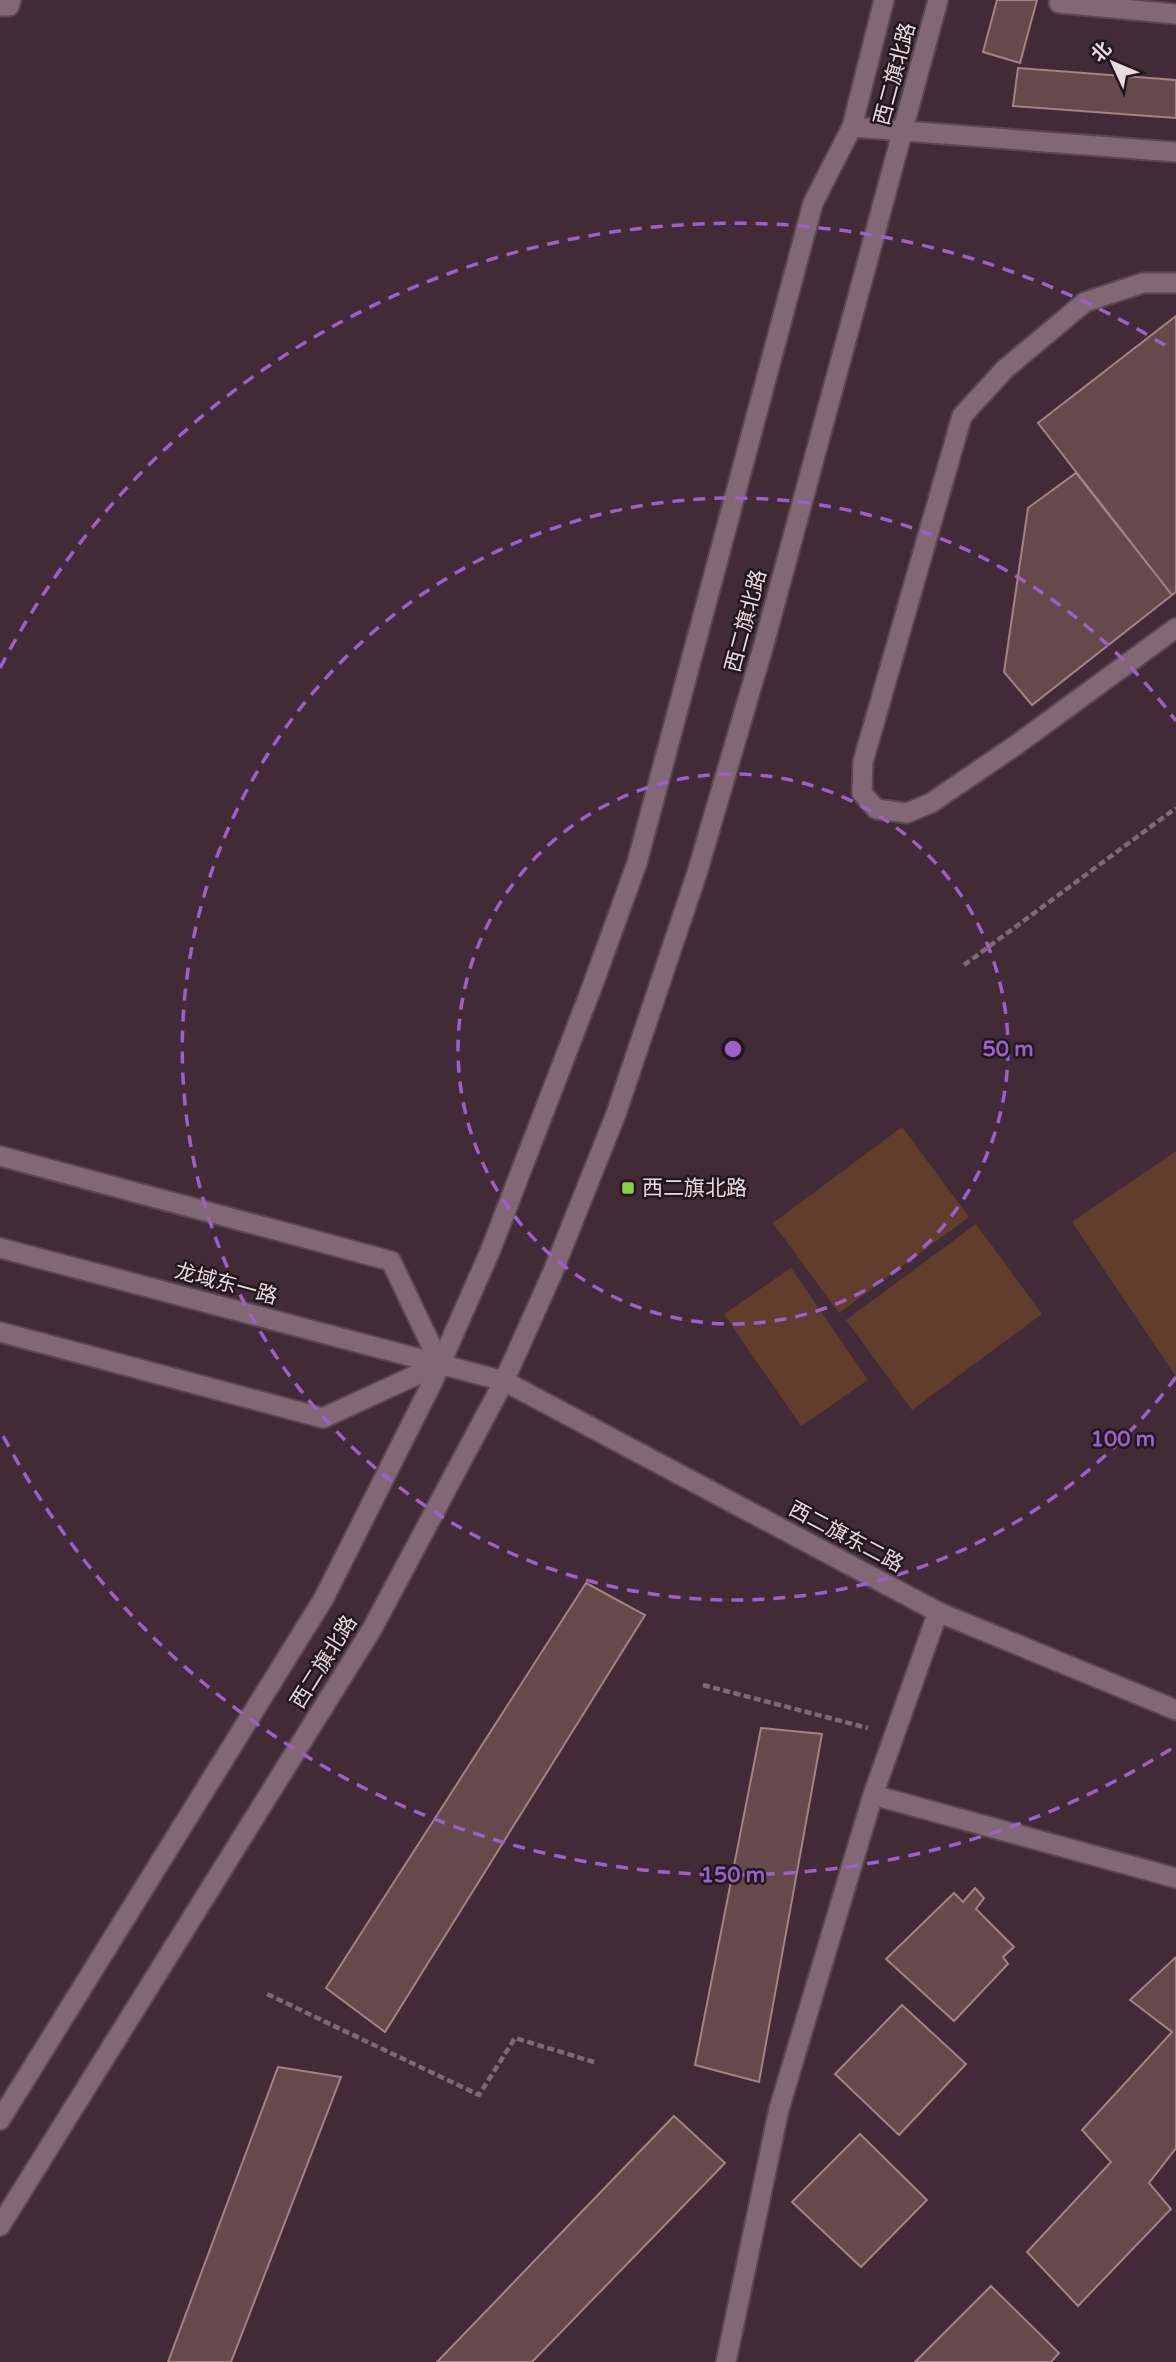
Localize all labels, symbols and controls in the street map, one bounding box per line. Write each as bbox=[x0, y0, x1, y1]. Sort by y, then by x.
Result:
street label: 西二旗北路 bbox=[869, 20, 921, 128]
north arrow bbox=[1078, 28, 1148, 98]
text: 北 bbox=[1087, 37, 1116, 66]
street label: 西二旗北路 bbox=[720, 567, 772, 675]
centre of rings bbox=[721, 1037, 745, 1061]
text: 50 m bbox=[982, 1037, 1034, 1062]
place label: 西二旗北路 bbox=[642, 1176, 747, 1201]
marker: 西二旗北路 bbox=[620, 1180, 636, 1196]
street label: 龙域东一路 bbox=[172, 1258, 280, 1310]
text: 100 m bbox=[1091, 1427, 1155, 1452]
street label: 西二旗东二路 bbox=[785, 1496, 907, 1578]
street label: 西二旗北路 bbox=[286, 1611, 362, 1713]
text: 150 m bbox=[701, 1863, 765, 1888]

